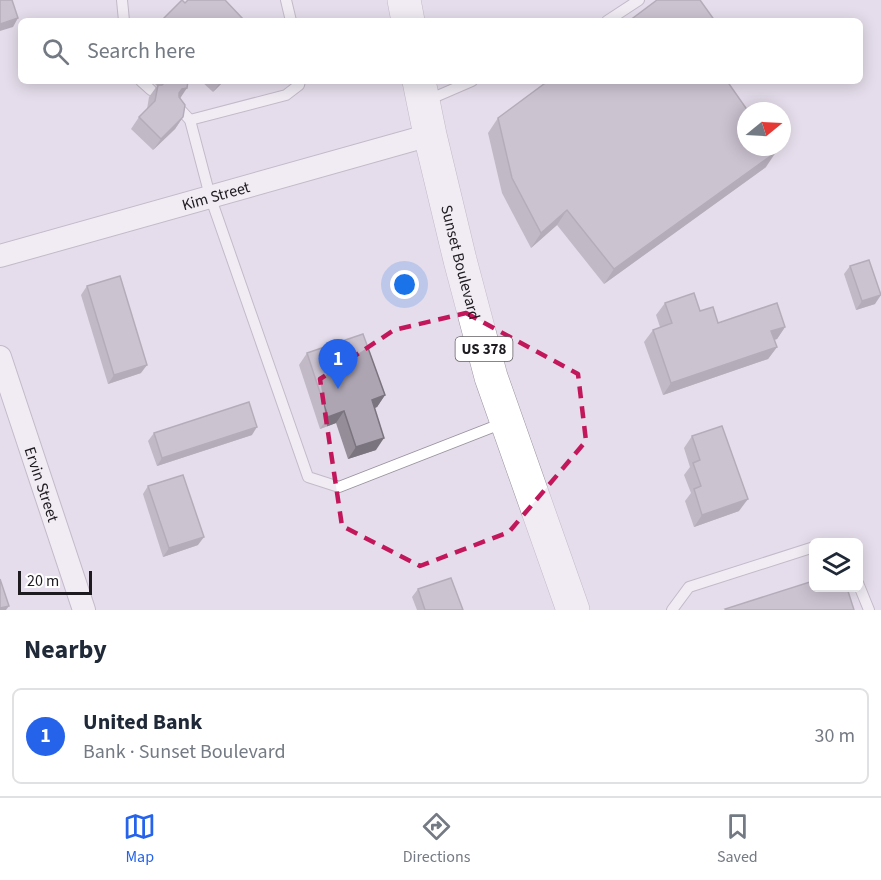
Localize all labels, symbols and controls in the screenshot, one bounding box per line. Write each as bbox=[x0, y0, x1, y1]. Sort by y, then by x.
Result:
search box bbox=[18, 18, 863, 84]
icon: search bbox=[39, 35, 72, 68]
text: Search here bbox=[87, 35, 195, 67]
north arrow bbox=[737, 102, 791, 156]
street label: Kim Street bbox=[179, 176, 253, 216]
street label: Sunset Boulevard bbox=[435, 203, 485, 322]
your location bbox=[390, 270, 419, 299]
road number: US 378 bbox=[456, 337, 512, 361]
pin: 1 bbox=[318, 340, 358, 389]
street label: Ervin Street bbox=[19, 444, 64, 525]
map controls bbox=[809, 538, 863, 592]
button: layers bbox=[809, 538, 863, 592]
scale bar bbox=[18, 568, 92, 596]
text: 20 m bbox=[27, 570, 59, 592]
text: Nearby bbox=[24, 631, 107, 668]
text: United Bank bbox=[83, 706, 202, 738]
text: 1 bbox=[40, 722, 51, 750]
text: 30 m bbox=[815, 722, 855, 750]
text: Bank · Sunset Boulevard bbox=[83, 738, 285, 766]
tab: Map bbox=[123, 810, 156, 868]
tab: Directions bbox=[403, 810, 470, 868]
tab: Saved bbox=[717, 810, 758, 868]

